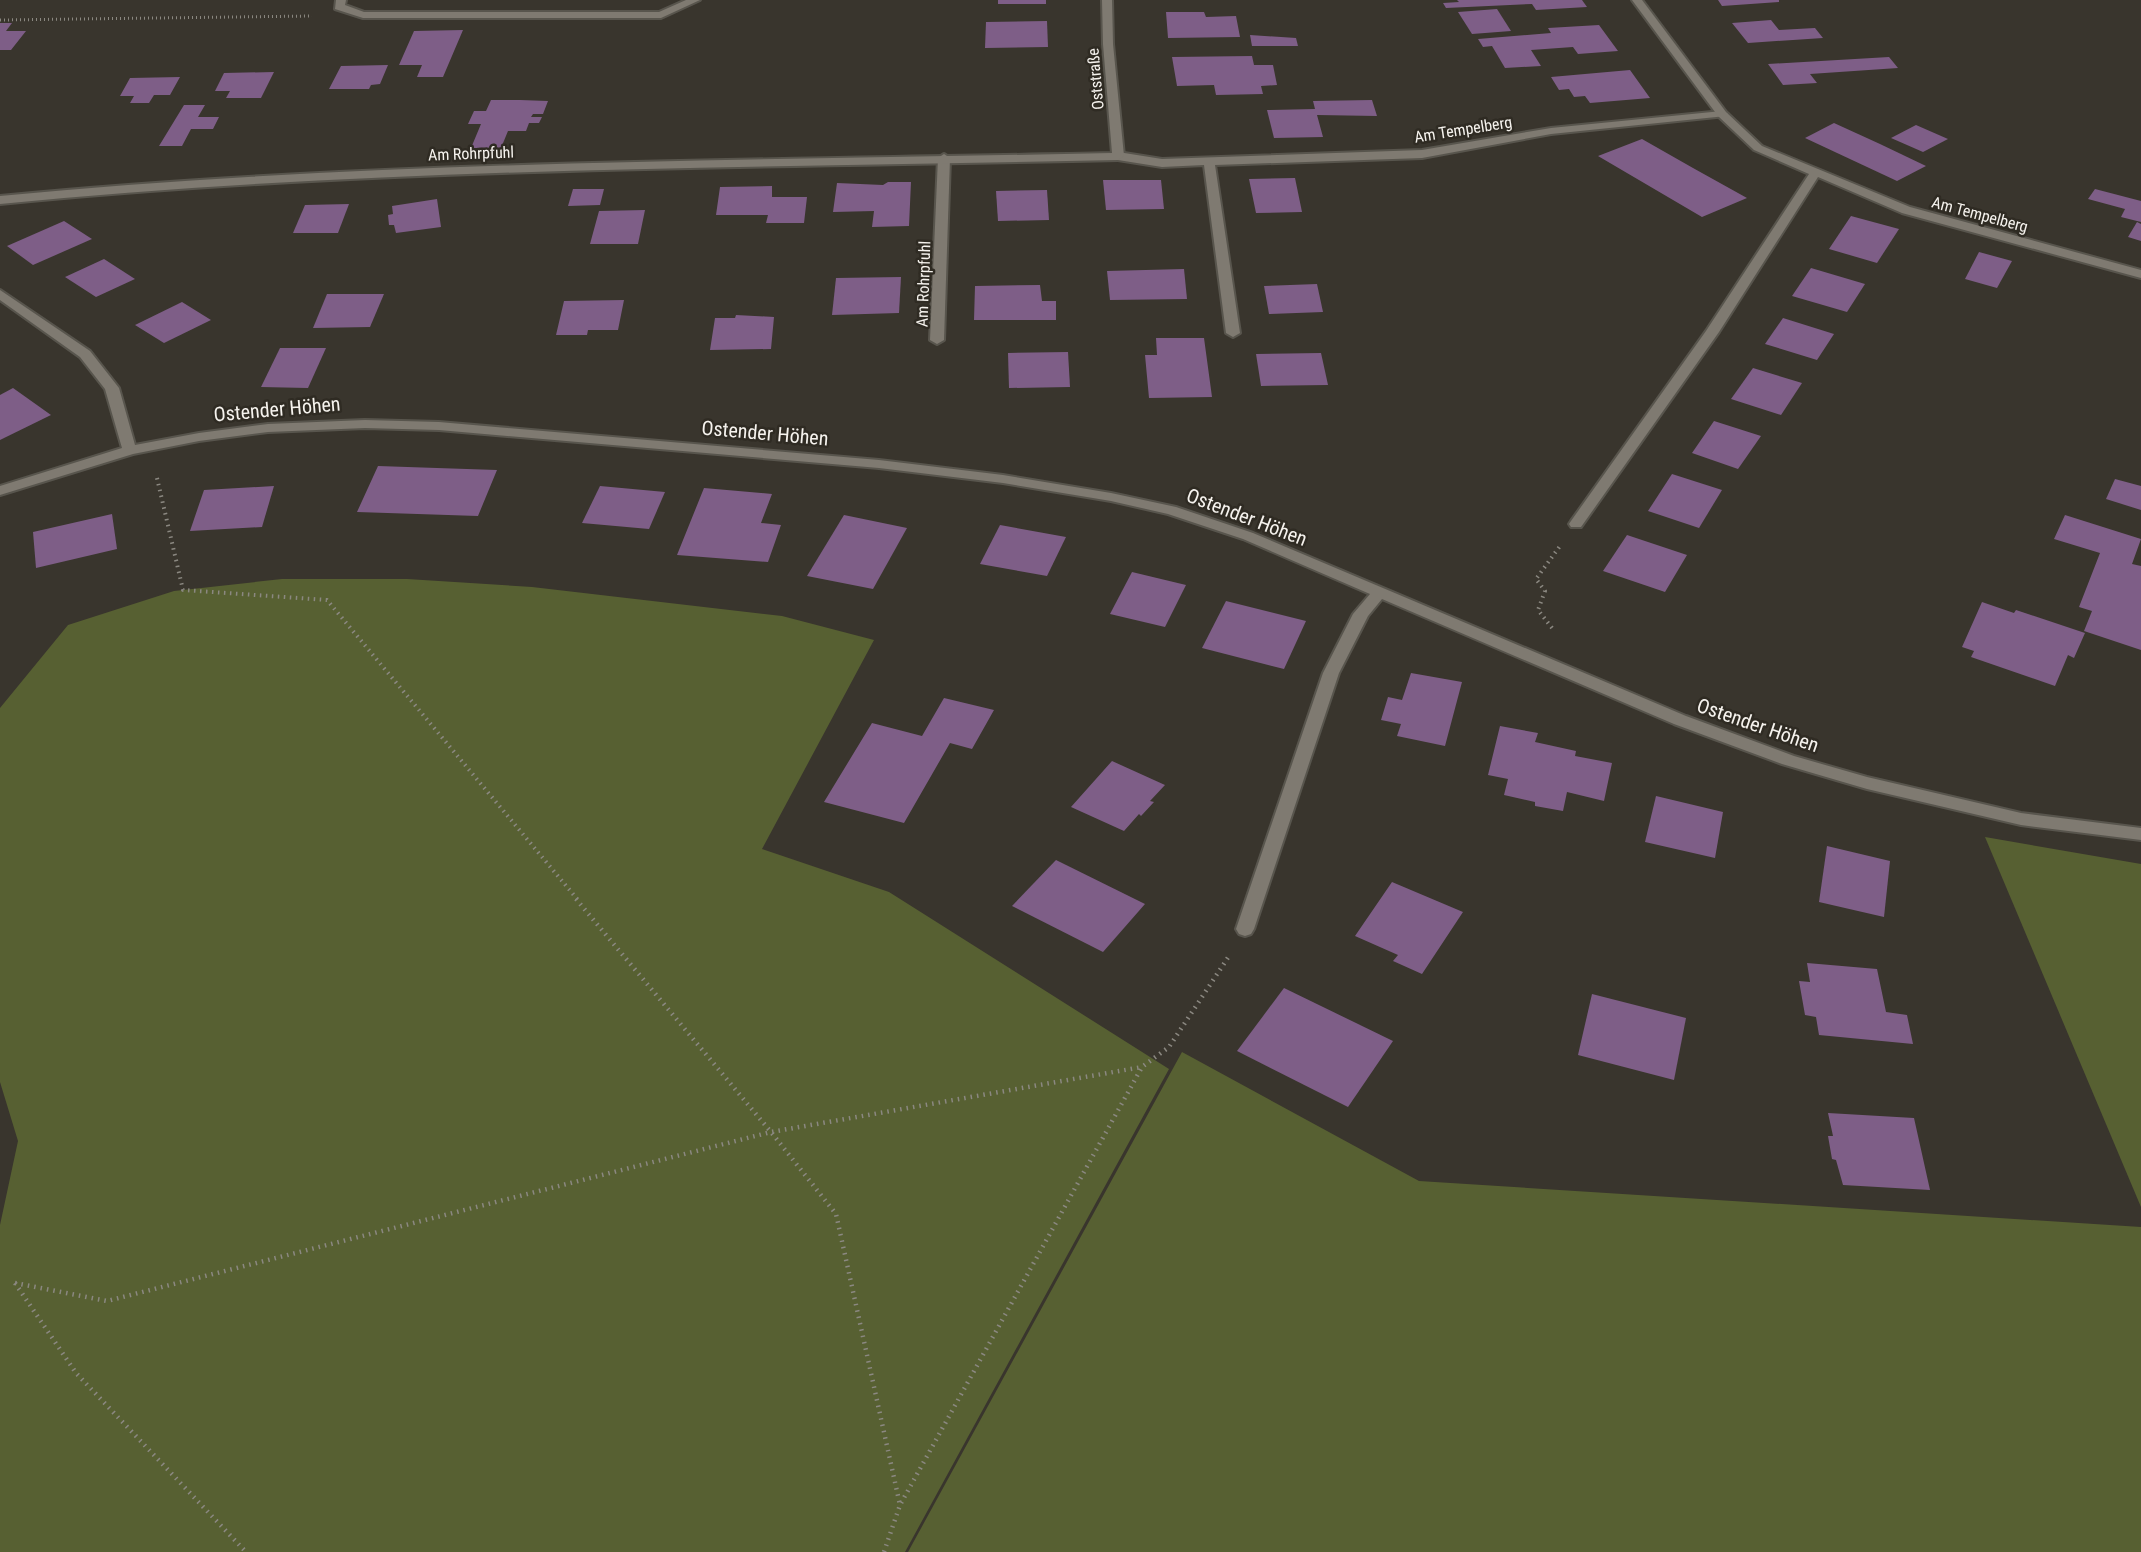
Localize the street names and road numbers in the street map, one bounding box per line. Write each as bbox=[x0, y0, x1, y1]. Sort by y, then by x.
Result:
street label: Oststraße bbox=[1083, 47, 1108, 111]
street label: Am Tempelberg bbox=[1413, 112, 1513, 147]
street label: Am Rohrpfuhl bbox=[428, 143, 514, 164]
street label: Am Tempelberg bbox=[1930, 193, 2030, 236]
street label: Am Rohrpfuhl bbox=[913, 241, 934, 327]
street label: Ostender Höhen bbox=[213, 391, 341, 427]
street label: Ostender Höhen bbox=[701, 415, 829, 451]
street label: Ostender Höhen bbox=[1183, 483, 1311, 551]
street label: Ostender Höhen bbox=[1694, 693, 1822, 757]

